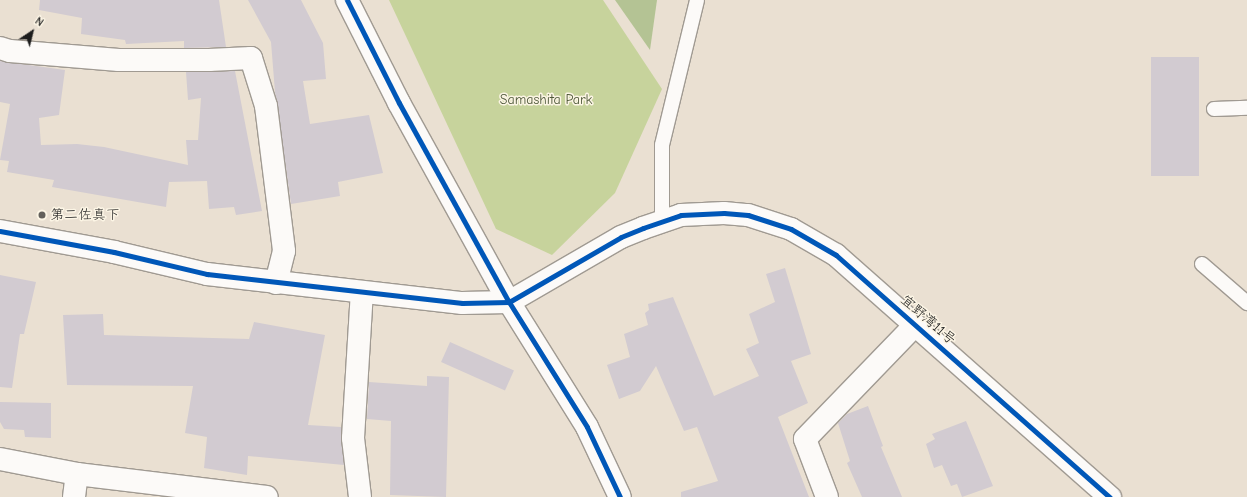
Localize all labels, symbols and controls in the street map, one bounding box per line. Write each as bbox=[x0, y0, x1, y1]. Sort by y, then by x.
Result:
north arrow bbox=[12, 12, 52, 52]
text: N bbox=[32, 14, 46, 29]
park label: Samashita Park bbox=[500, 92, 592, 108]
place label: 第二佐真下 bbox=[50, 207, 120, 223]
marker: 第二佐真下 bbox=[37, 210, 47, 220]
street label: 宜野湾11号 bbox=[897, 292, 959, 348]

